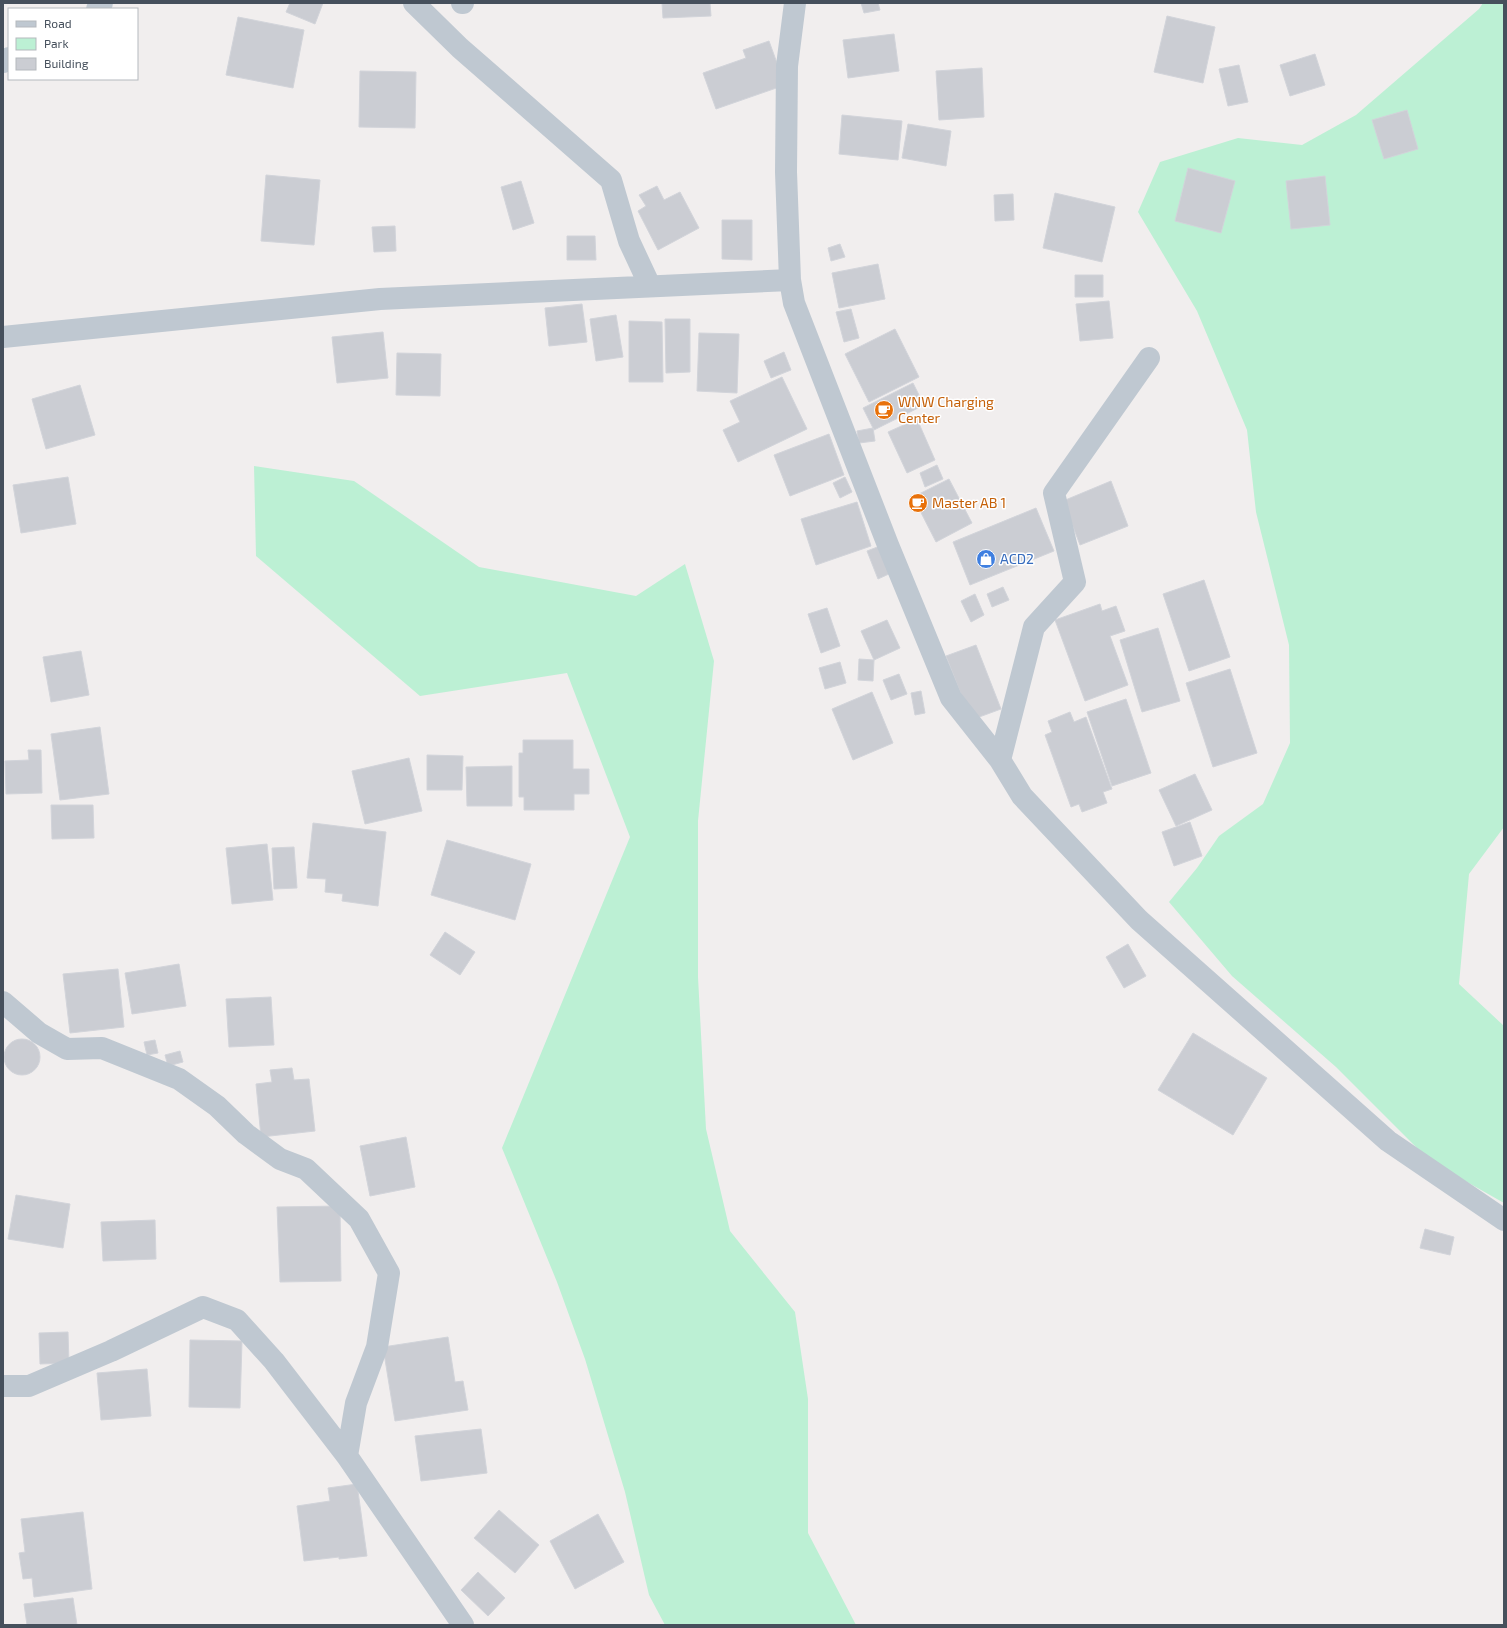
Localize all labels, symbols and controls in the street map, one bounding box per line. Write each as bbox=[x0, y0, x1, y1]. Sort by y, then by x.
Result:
legend bbox=[8, 8, 138, 80]
text: Road bbox=[44, 16, 72, 30]
text: Park bbox=[44, 36, 69, 50]
text: Building bbox=[44, 56, 89, 70]
place label: WNW Charging Center bbox=[898, 393, 994, 426]
cafe icon: WNW Charging Center bbox=[873, 399, 895, 421]
cafe icon: Master AB 1 bbox=[907, 492, 929, 514]
place label: Master AB 1 bbox=[932, 494, 1006, 511]
shop icon: ACD2 bbox=[975, 548, 997, 570]
place label: ACD2 bbox=[1000, 550, 1034, 567]

